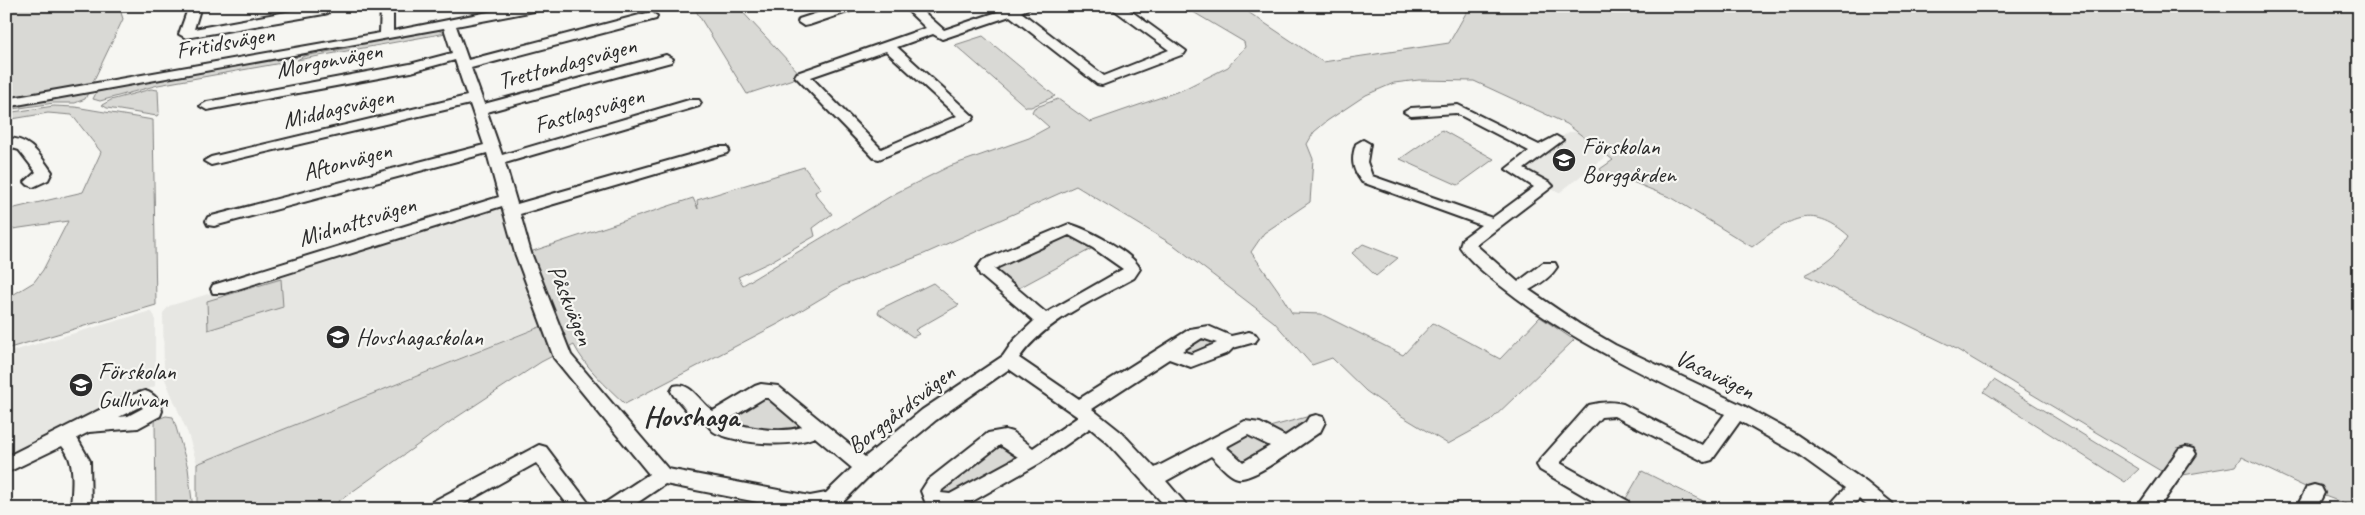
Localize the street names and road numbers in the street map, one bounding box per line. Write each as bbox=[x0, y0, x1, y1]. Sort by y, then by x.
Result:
street label: Fritidsvägen bbox=[173, 19, 277, 65]
street label: Trettondagsvägen bbox=[494, 30, 640, 96]
street label: Morgonvägen bbox=[273, 35, 385, 85]
street label: Fastlagsvägen bbox=[531, 80, 648, 140]
street label: Middagsvägen bbox=[280, 81, 396, 135]
street label: Aftonvägen bbox=[299, 135, 395, 187]
street label: Midnattsvägen bbox=[295, 189, 420, 253]
street label: Påskvägen bbox=[541, 260, 601, 350]
street label: Vasavägen bbox=[1670, 342, 1760, 406]
street label: Borggårdsvägen bbox=[841, 357, 961, 461]

